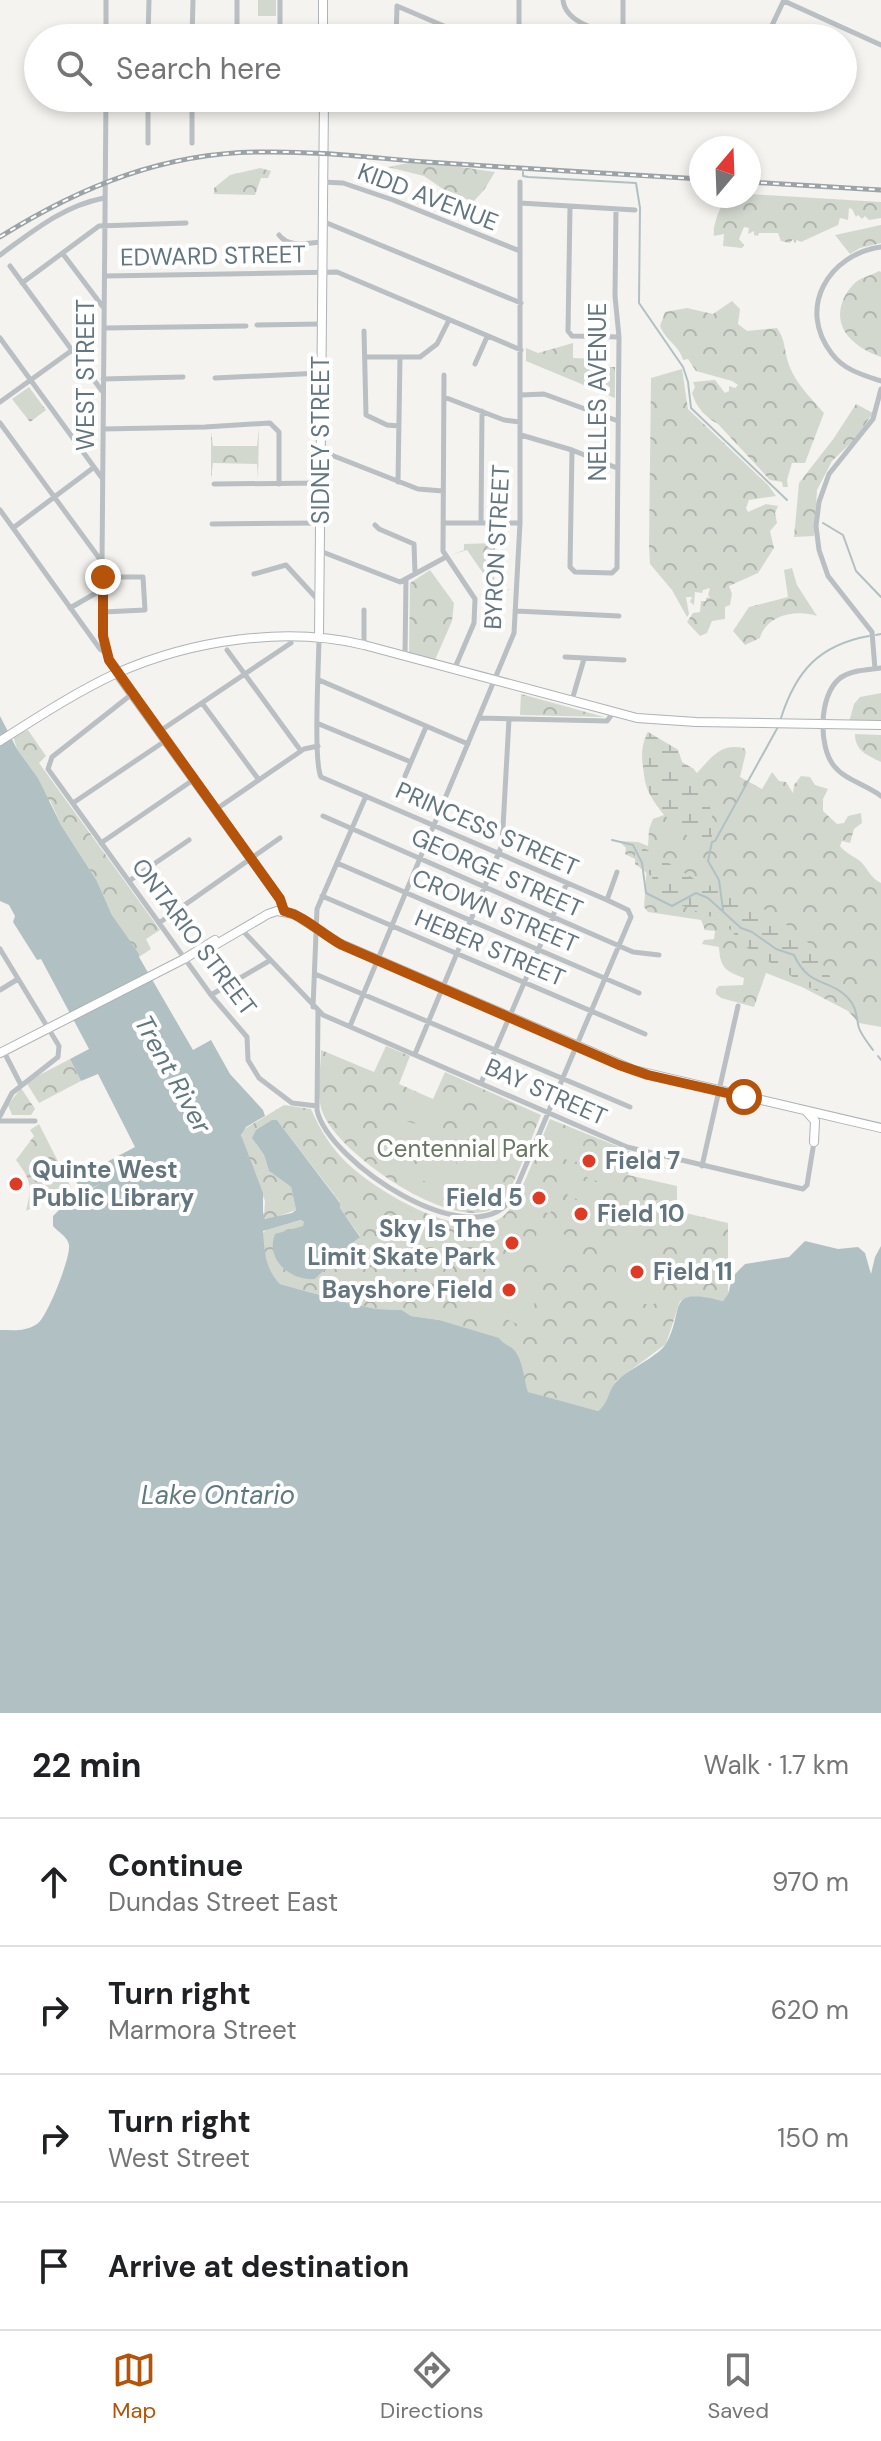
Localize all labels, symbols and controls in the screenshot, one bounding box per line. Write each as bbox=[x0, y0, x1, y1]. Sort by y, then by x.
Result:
search box bbox=[24, 24, 857, 112]
icon: search bbox=[52, 46, 96, 90]
text: Search here bbox=[116, 49, 282, 88]
north arrow bbox=[689, 136, 761, 208]
street label: KIDD AVENUE bbox=[353, 156, 503, 238]
street label: EDWARD STREET bbox=[120, 238, 306, 273]
street label: WEST STREET bbox=[70, 299, 101, 451]
street label: NELLES AVENUE bbox=[582, 303, 613, 481]
street label: SIDNEY STREET bbox=[305, 356, 336, 524]
street label: BYRON STREET bbox=[477, 464, 516, 630]
route end bbox=[85, 559, 121, 595]
street label: PRINCESS STREET bbox=[391, 774, 584, 883]
street label: GEORGE STREET bbox=[407, 821, 588, 924]
street label: ONTARIO STREET bbox=[125, 852, 264, 1022]
street label: CROWN STREET bbox=[407, 862, 583, 959]
street label: HEBER STREET bbox=[410, 902, 570, 993]
water label: Trent River bbox=[127, 1009, 220, 1140]
street label: BAY STREET bbox=[480, 1051, 612, 1132]
route start bbox=[726, 1079, 762, 1115]
park label: Centennial Park bbox=[377, 1133, 549, 1164]
place label: Field 7 bbox=[605, 1145, 680, 1176]
marker: Field 7 bbox=[580, 1152, 598, 1170]
place label: Quinte West Public Library bbox=[32, 1154, 195, 1213]
marker: Quinte West Public Library bbox=[7, 1175, 25, 1193]
place label: Field 5 bbox=[446, 1182, 523, 1213]
marker: Field 5 bbox=[530, 1189, 548, 1207]
place label: Field 10 bbox=[597, 1198, 685, 1229]
marker: Field 10 bbox=[572, 1205, 590, 1223]
place label: Sky Is The Limit Skate Park bbox=[307, 1213, 496, 1272]
marker: Sky Is The Limit Skate Park bbox=[503, 1234, 521, 1252]
place label: Field 11 bbox=[653, 1256, 733, 1287]
marker: Field 11 bbox=[628, 1263, 646, 1281]
place label: Bayshore Field bbox=[322, 1274, 493, 1305]
marker: Bayshore Field bbox=[500, 1281, 518, 1299]
water label: Lake Ontario bbox=[141, 1478, 295, 1512]
text: 22 min bbox=[32, 1743, 142, 1788]
text: Walk · 1.7 km bbox=[704, 1748, 849, 1782]
text: Continue bbox=[108, 1846, 243, 1885]
icon: ahead bbox=[32, 1860, 76, 1904]
text: 970 m bbox=[772, 1865, 849, 1899]
text: Dundas Street East bbox=[108, 1885, 338, 1919]
text: Turn right bbox=[108, 1974, 251, 2013]
icon: right bbox=[32, 1988, 76, 2032]
text: 620 m bbox=[771, 1993, 849, 2027]
text: Marmora Street bbox=[108, 2013, 297, 2047]
text: Turn right bbox=[108, 2102, 251, 2141]
icon: right bbox=[32, 2116, 76, 2160]
text: 150 m bbox=[777, 2121, 849, 2155]
text: West Street bbox=[108, 2141, 250, 2175]
icon: arrive bbox=[32, 2244, 76, 2288]
text: Arrive at destination bbox=[108, 2247, 409, 2286]
tab: Map bbox=[112, 2348, 156, 2425]
tab: Directions bbox=[380, 2348, 484, 2425]
tab: Saved bbox=[707, 2348, 769, 2425]

